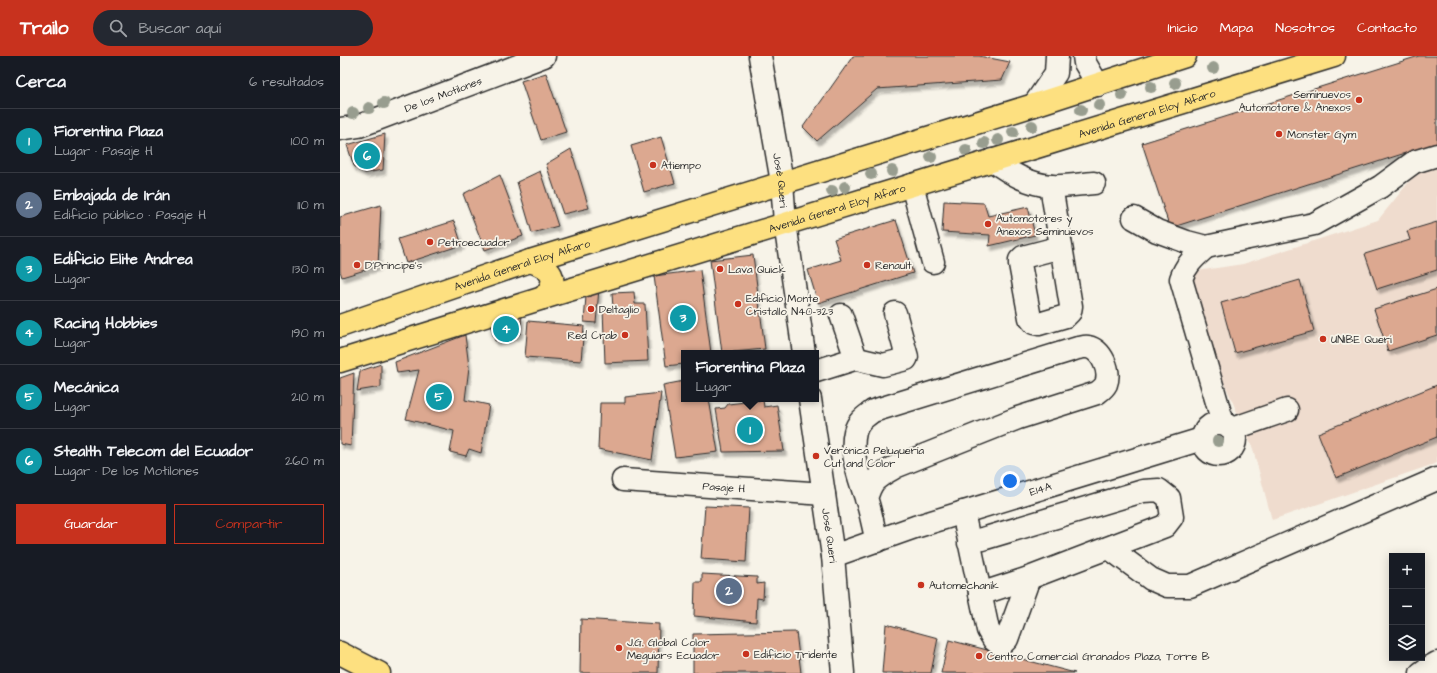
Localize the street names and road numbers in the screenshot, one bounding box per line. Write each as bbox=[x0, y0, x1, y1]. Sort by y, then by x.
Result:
street label: De los Motilones bbox=[402, 73, 484, 116]
street label: Avenida General Eloy Alfaro bbox=[1077, 85, 1218, 141]
street label: José Queri bbox=[770, 152, 791, 208]
street label: Avenida General Eloy Alfaro bbox=[767, 180, 908, 236]
street label: Avenida General Eloy Alfaro bbox=[452, 235, 593, 294]
street label: Pasaje H bbox=[702, 478, 746, 496]
street label: E14A bbox=[1027, 478, 1053, 499]
street label: José Queri bbox=[819, 507, 841, 564]

